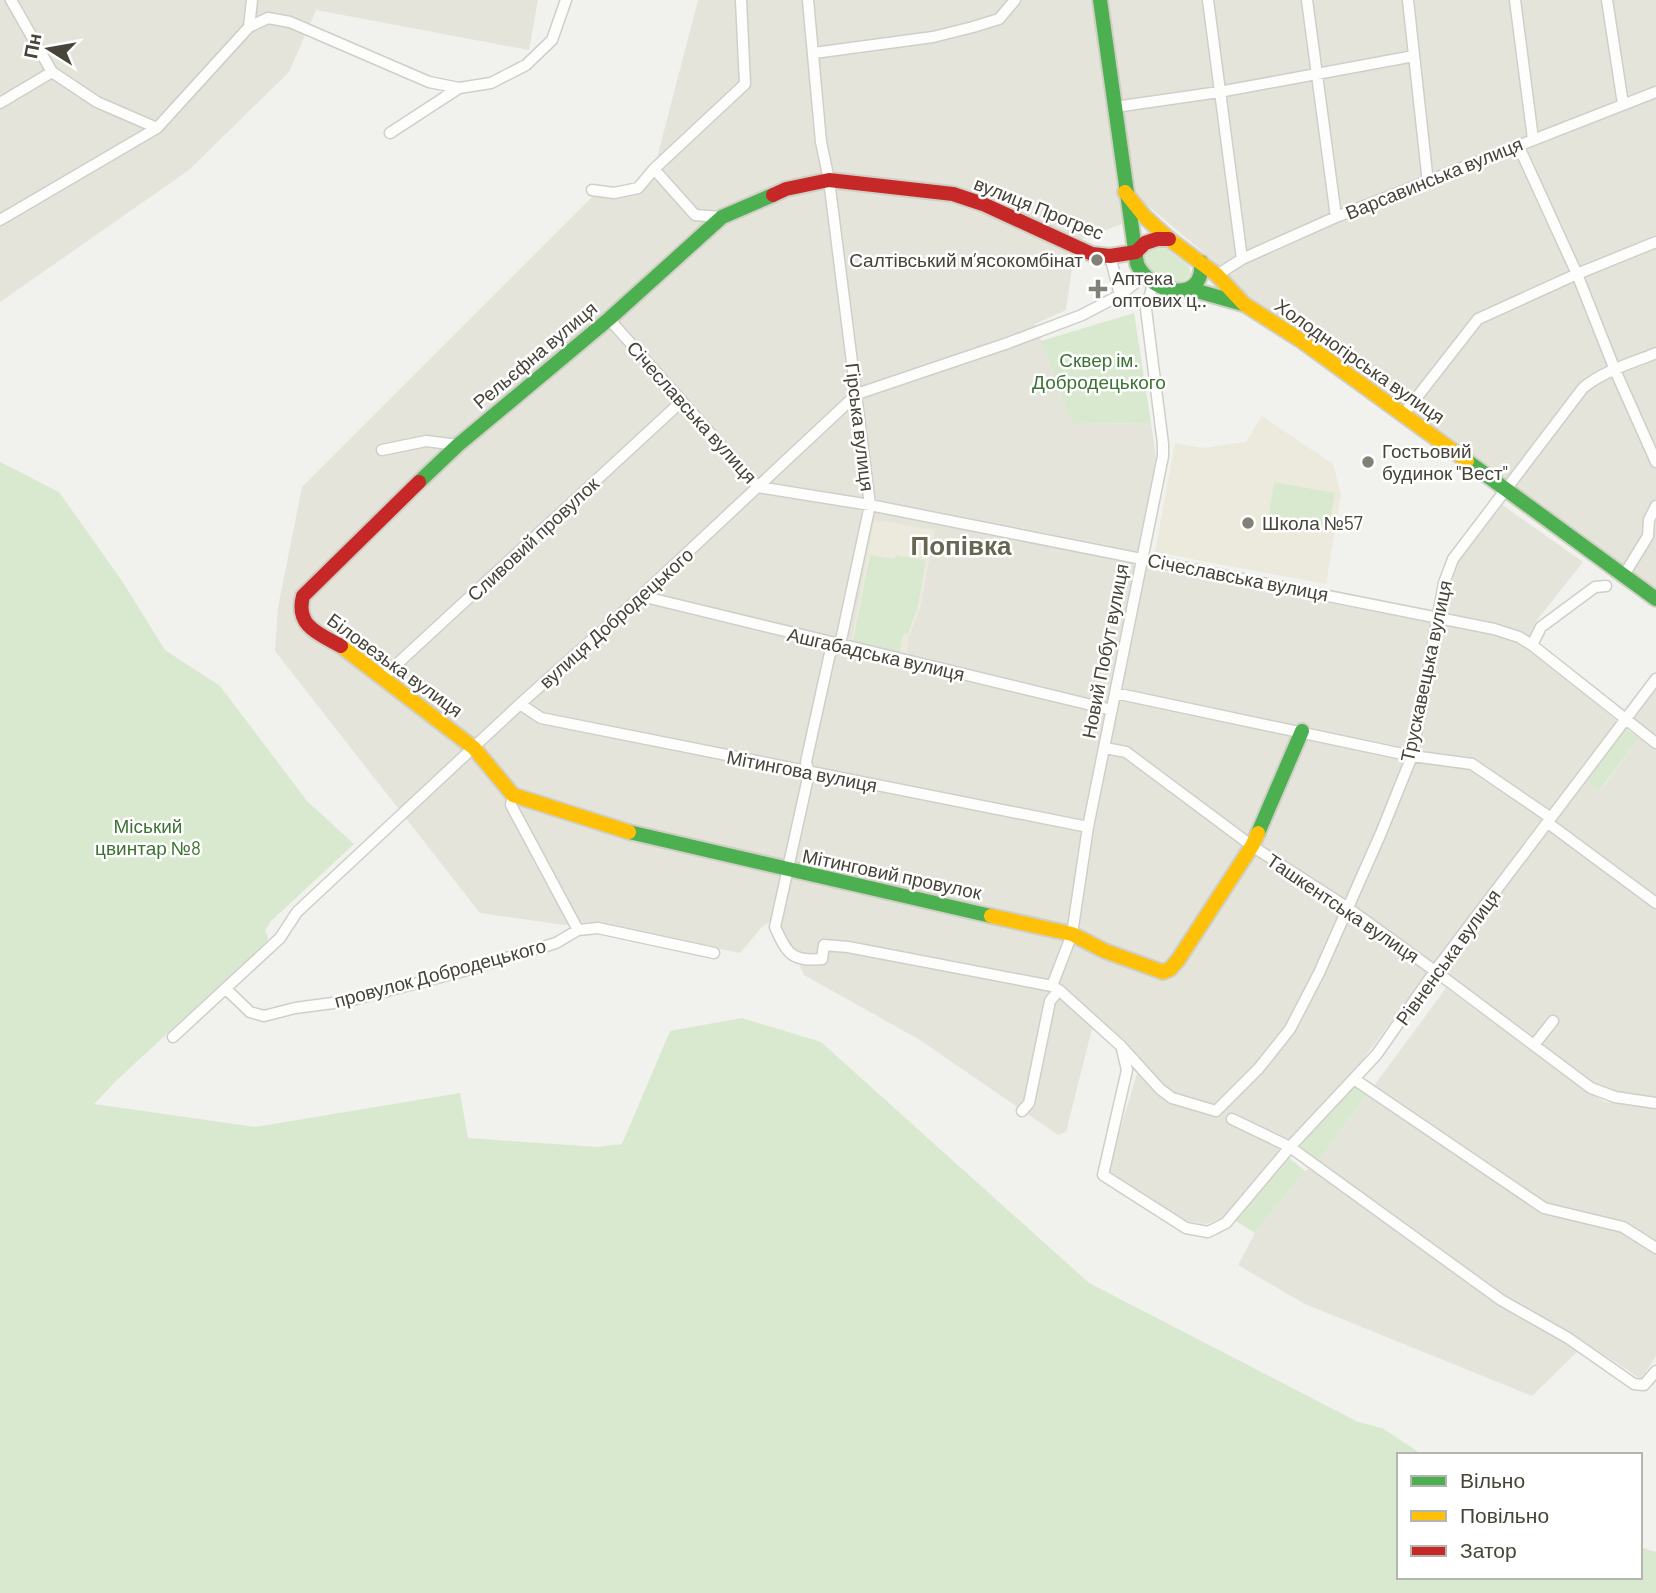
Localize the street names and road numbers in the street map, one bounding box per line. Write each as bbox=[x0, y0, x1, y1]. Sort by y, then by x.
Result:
street label: Варсавинська вулиця bbox=[1342, 131, 1526, 224]
street label: вулиця Прогрес bbox=[971, 171, 1107, 244]
street label: Холодногірська вулиця bbox=[1271, 293, 1450, 428]
street label: Рельєфна вулиця bbox=[468, 296, 601, 413]
street label: Січеславська вулиця bbox=[622, 336, 762, 488]
street label: Гірська вулиця bbox=[841, 361, 880, 492]
street label: Сливовий провулок bbox=[462, 471, 604, 605]
street label: вулиця Добродецького bbox=[534, 542, 697, 693]
street label: Січеславська вулиця bbox=[1146, 548, 1330, 605]
street label: Новий Побут вулиця bbox=[1076, 561, 1133, 740]
street label: Трускавецька вулиця bbox=[1395, 578, 1456, 764]
street label: Біловезька вулиця bbox=[323, 608, 468, 721]
street label: Ашгабадська вулиця bbox=[785, 622, 967, 685]
street label: Мітингова вулиця bbox=[725, 745, 879, 796]
street label: Мітинговий провулок bbox=[800, 843, 984, 904]
street label: Ташкентська вулиця bbox=[1263, 848, 1424, 967]
street label: Рівненська вулиця bbox=[1390, 884, 1505, 1029]
street label: провулок Добродецького bbox=[332, 933, 548, 1012]

